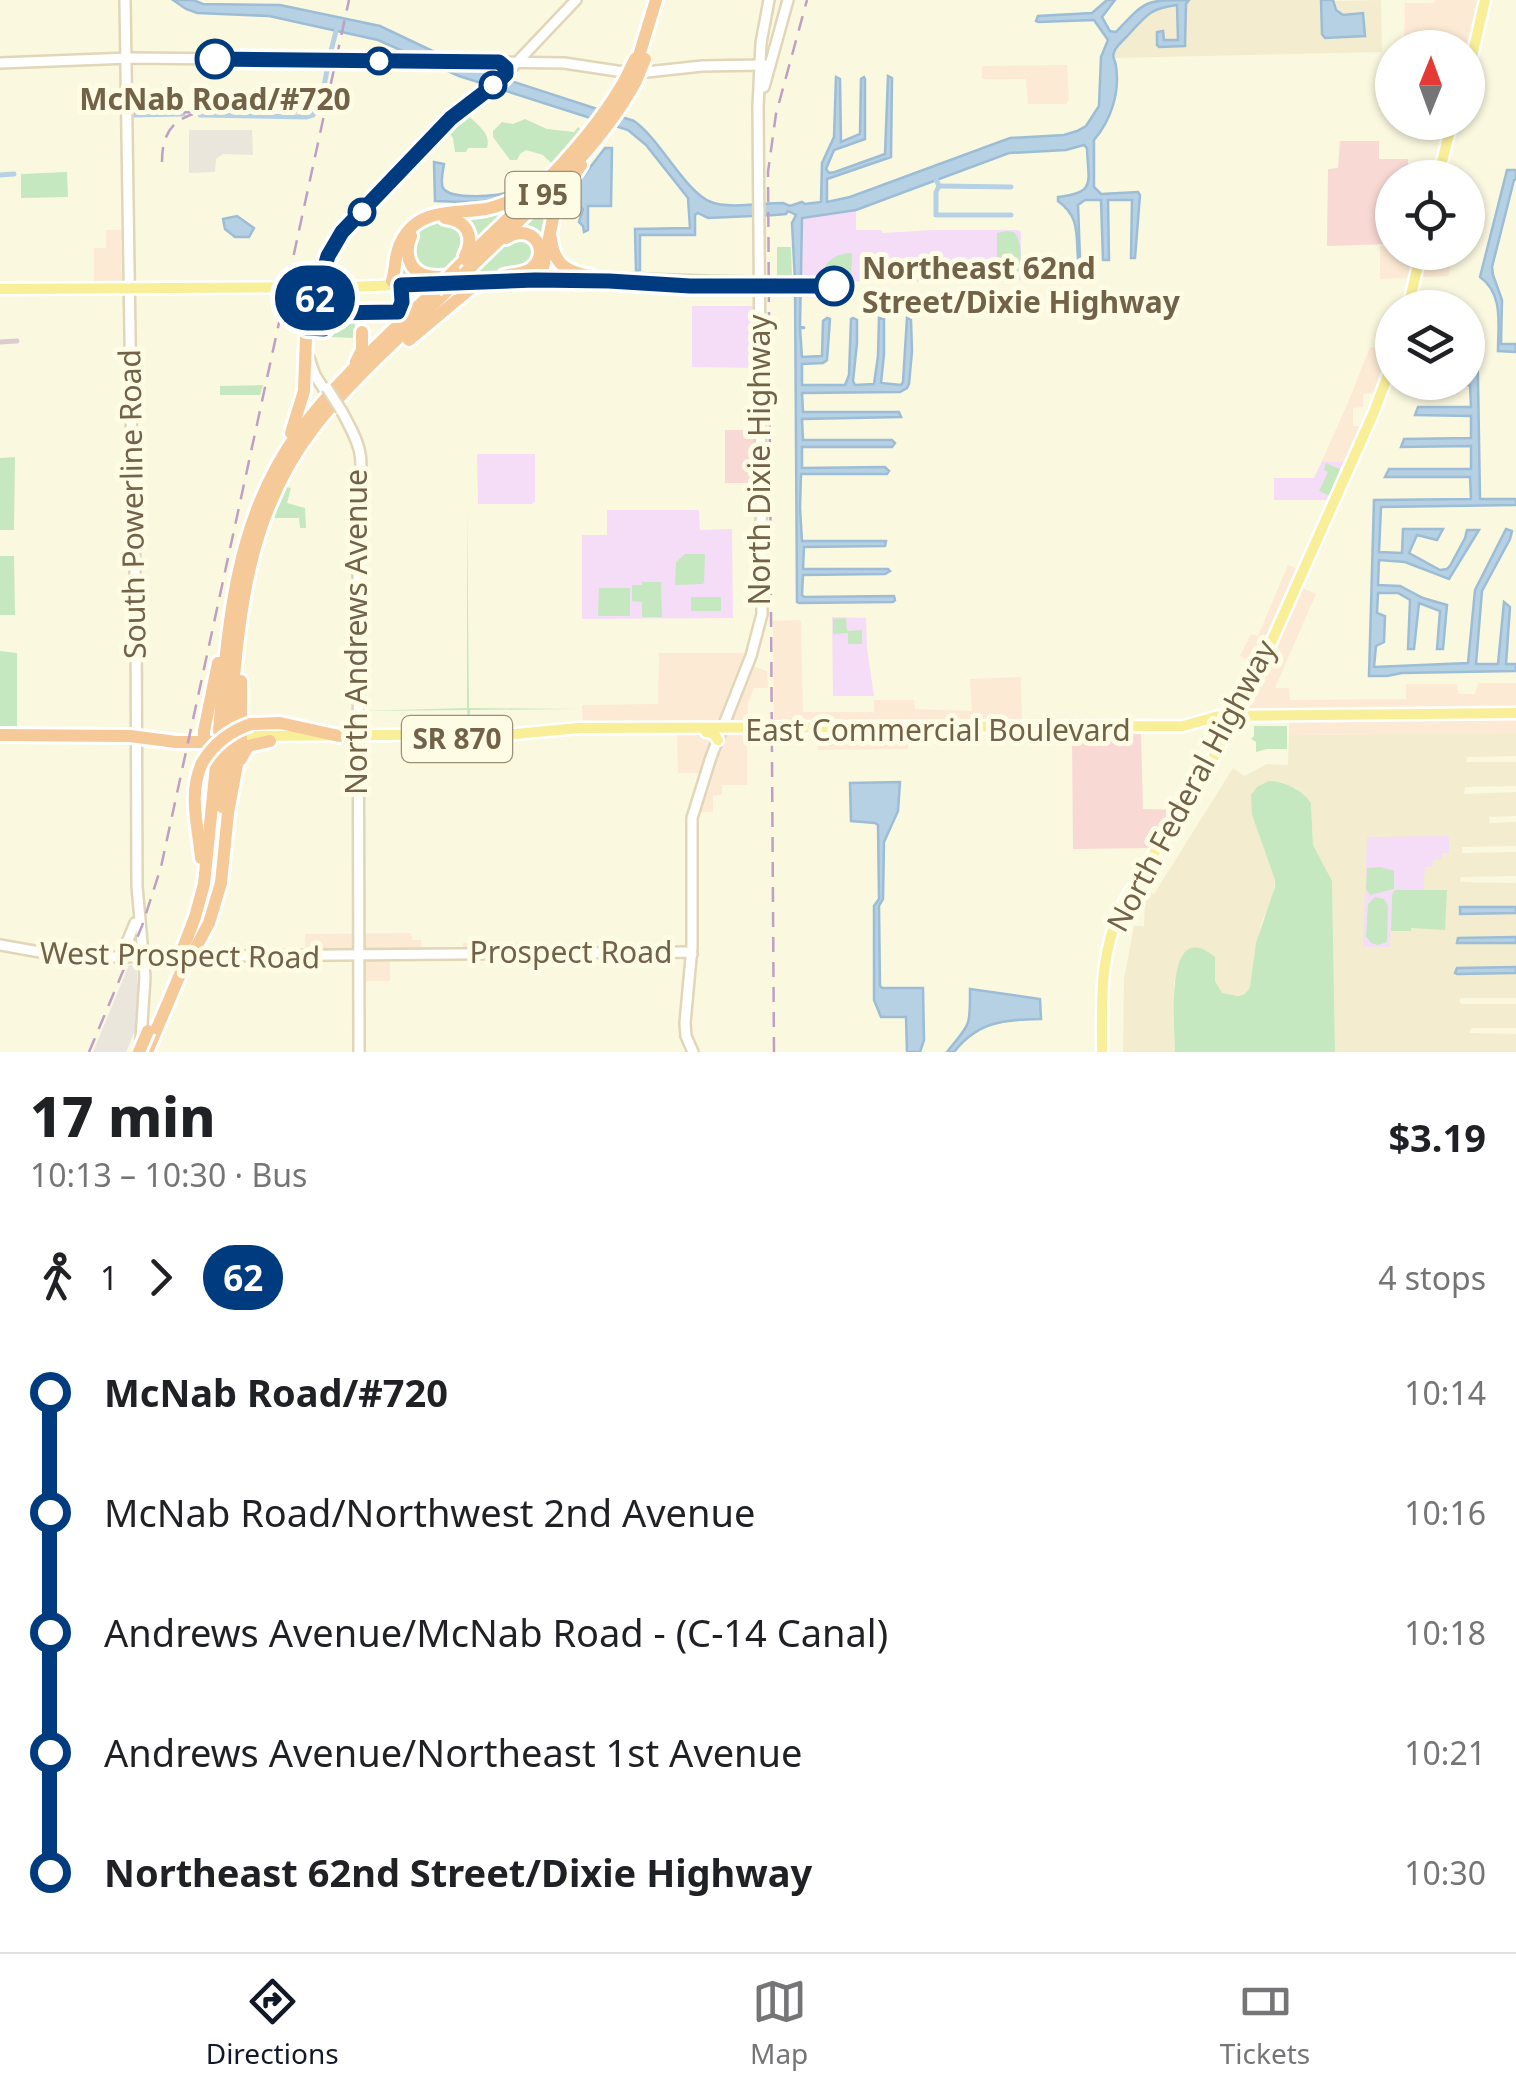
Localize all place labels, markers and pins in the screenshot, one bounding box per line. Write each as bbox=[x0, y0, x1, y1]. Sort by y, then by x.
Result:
marker: McNab Road/#720 bbox=[196, 40, 234, 78]
unlabelled marker bbox=[366, 48, 392, 74]
unlabelled marker bbox=[480, 72, 506, 98]
place label: McNab Road/#720 bbox=[79, 78, 351, 119]
unlabelled marker bbox=[349, 199, 375, 225]
place label: Northeast 62nd Street/Dixie Highway bbox=[862, 247, 1181, 322]
marker: Northeast 62nd Street/Dixie Highway bbox=[815, 267, 853, 305]

